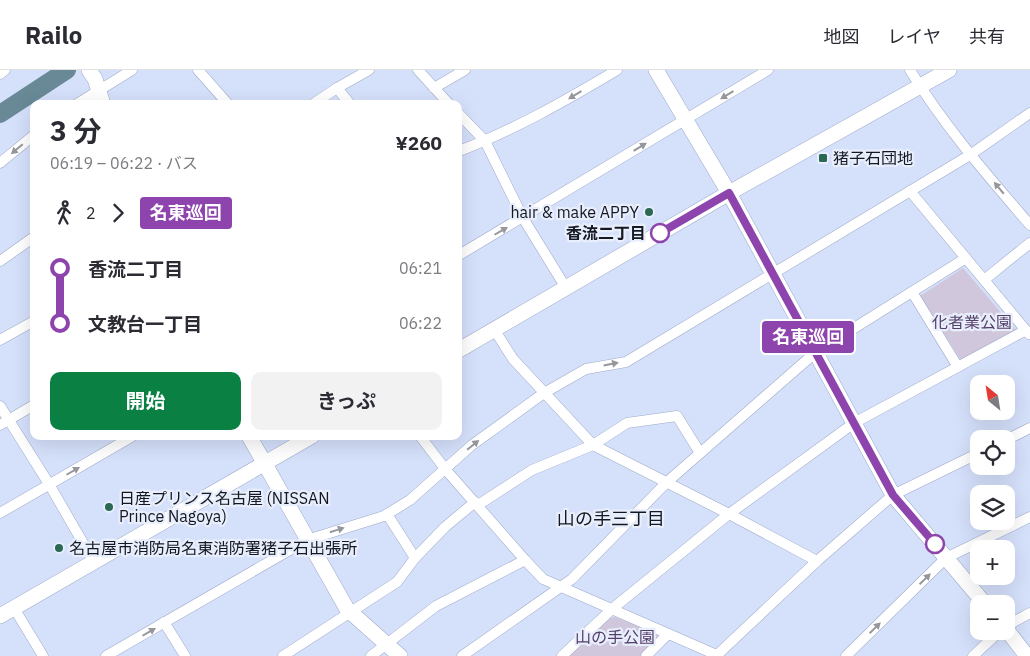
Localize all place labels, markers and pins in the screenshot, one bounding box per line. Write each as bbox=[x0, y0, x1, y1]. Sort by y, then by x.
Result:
place label: 猪子石団地 bbox=[833, 148, 913, 168]
marker: 猪子石団地 bbox=[817, 152, 829, 164]
place label: hair & make APPY bbox=[510, 202, 640, 222]
marker: hair & make APPY bbox=[643, 206, 655, 218]
place label: 香流二丁目 bbox=[566, 223, 646, 243]
marker: 香流二丁目 bbox=[650, 223, 670, 243]
place label: 日産プリンス名古屋 (NISSAN Prince Nagoya) bbox=[119, 488, 330, 526]
marker: 日産プリンス名古屋 (NISSAN Prince Nagoya) bbox=[103, 501, 115, 513]
unlabelled marker bbox=[925, 534, 945, 554]
place label: 名古屋市消防局名東消防署猪子石出張所 bbox=[69, 538, 357, 558]
marker: 名古屋市消防局名東消防署猪子石出張所 bbox=[53, 542, 65, 554]

